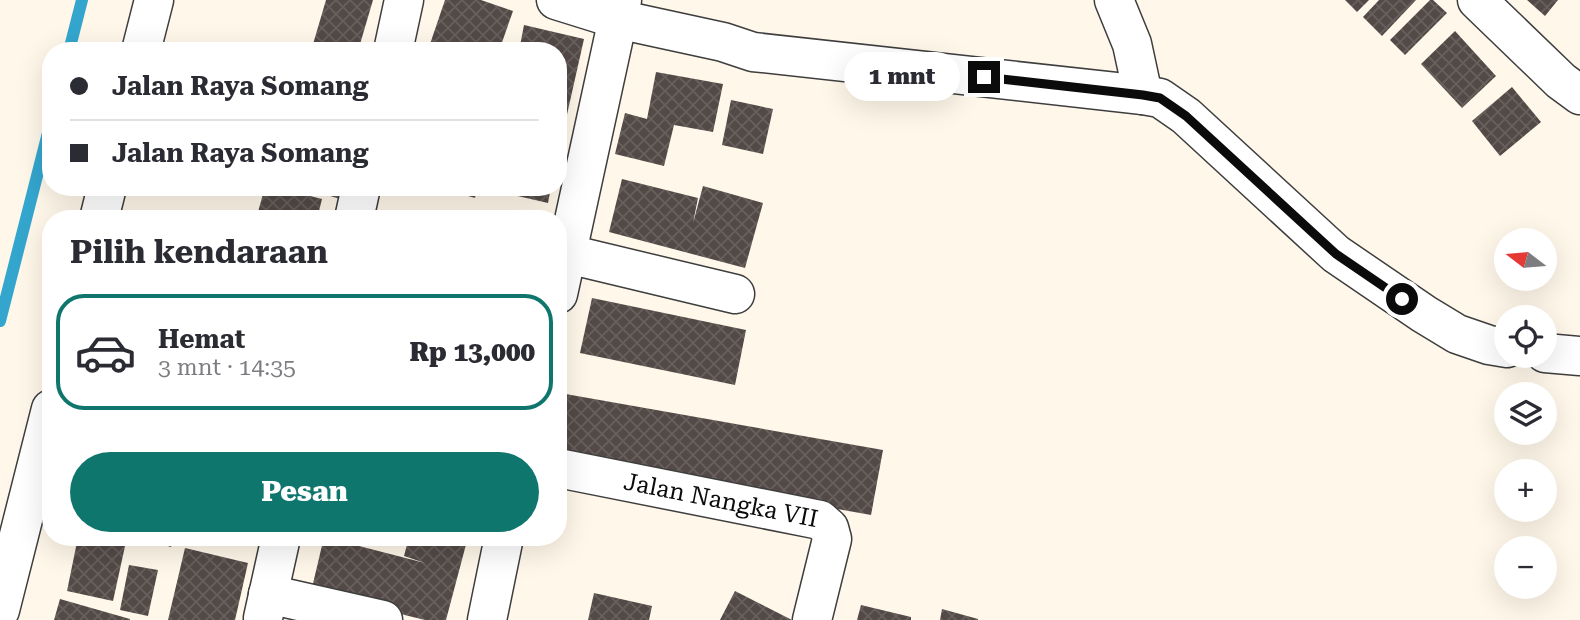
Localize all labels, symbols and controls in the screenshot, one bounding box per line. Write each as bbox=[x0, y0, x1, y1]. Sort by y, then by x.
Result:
callout: 1 mnt bbox=[844, 52, 960, 102]
route end bbox=[968, 61, 1000, 93]
text: 1 mnt bbox=[869, 63, 935, 90]
text: Jalan Raya Somang bbox=[112, 71, 369, 101]
text: Jalan Raya Somang bbox=[112, 138, 369, 168]
north arrow bbox=[1494, 228, 1558, 290]
map controls bbox=[1494, 228, 1557, 599]
text: Pilih kendaraan bbox=[70, 233, 328, 271]
route start bbox=[1386, 283, 1418, 315]
button: locate bbox=[1494, 305, 1557, 368]
icon: car bbox=[74, 321, 137, 384]
text: Hemat bbox=[158, 324, 245, 354]
text: Rp 13,000 bbox=[409, 337, 535, 367]
text: 3 mnt · 14:35 bbox=[158, 354, 296, 381]
button: layers bbox=[1494, 382, 1557, 445]
button: Pesan bbox=[70, 452, 539, 532]
button: + bbox=[1494, 459, 1557, 522]
street label: Jalan Nangka VII bbox=[621, 467, 820, 533]
button: − bbox=[1494, 536, 1557, 599]

